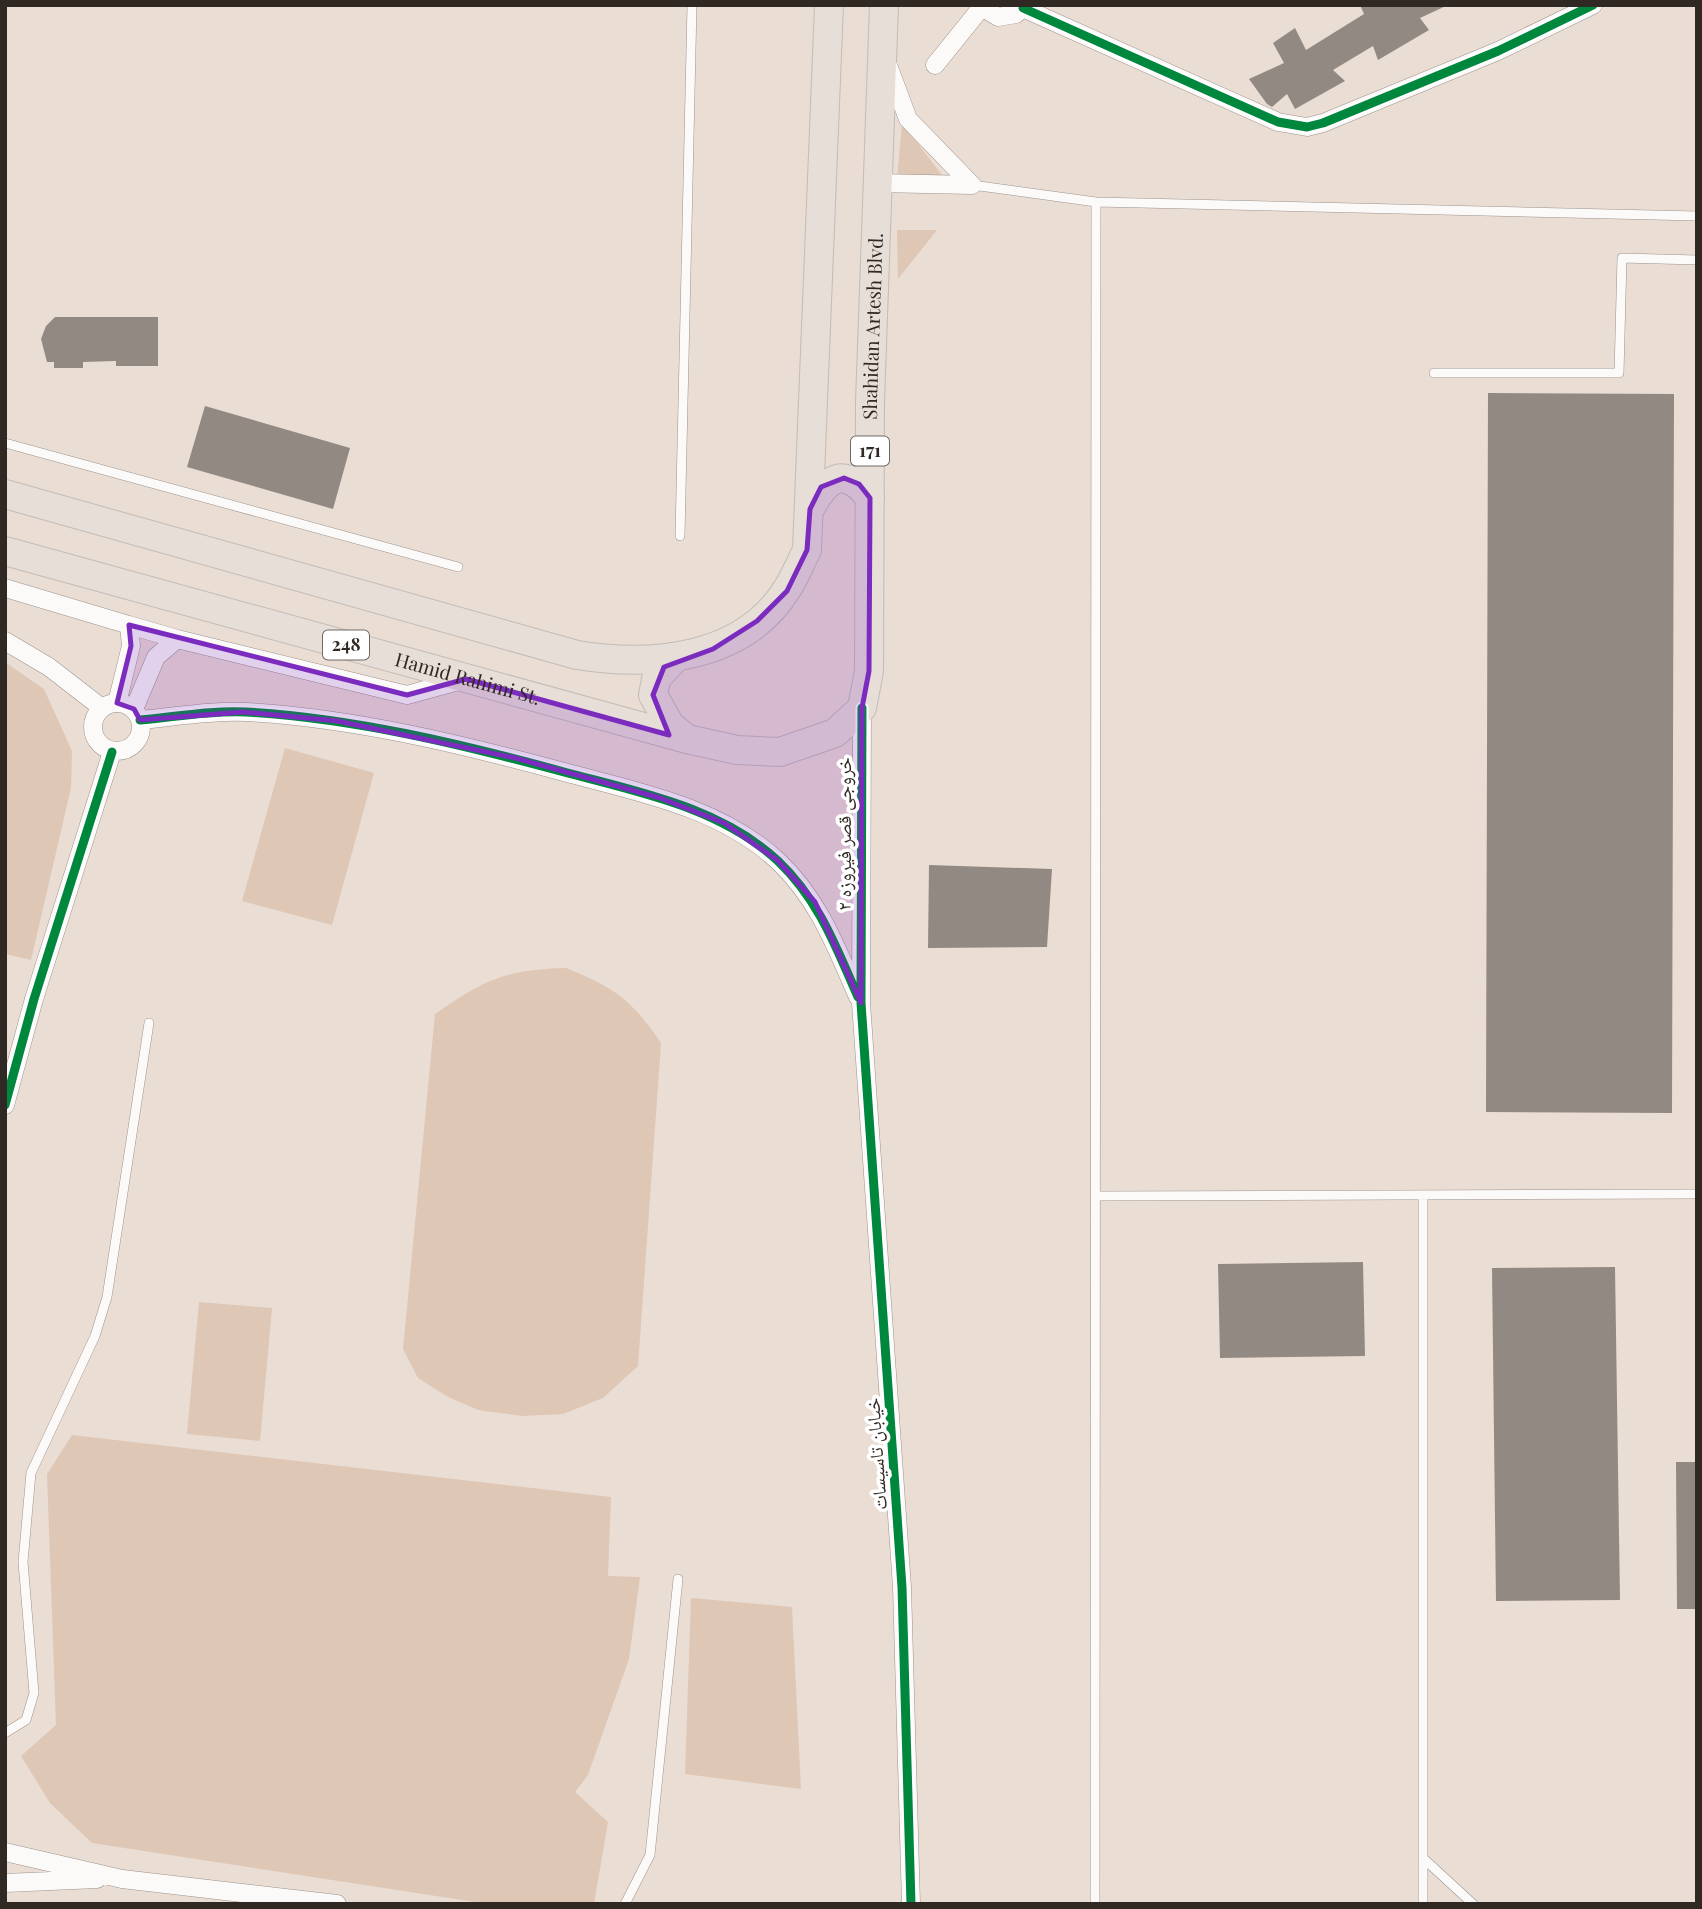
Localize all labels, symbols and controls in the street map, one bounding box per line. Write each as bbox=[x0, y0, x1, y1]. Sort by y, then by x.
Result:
street label: Shahidan Artesh Blvd. bbox=[856, 232, 888, 420]
road number: 171 bbox=[851, 436, 889, 466]
road number: 248 bbox=[323, 630, 369, 660]
street label: Hamid Rahimi St. bbox=[392, 645, 544, 710]
street label: خروجی قصر فیروزه ۲ bbox=[830, 757, 856, 911]
street label: خیابان تاسیسات bbox=[858, 1397, 892, 1511]

